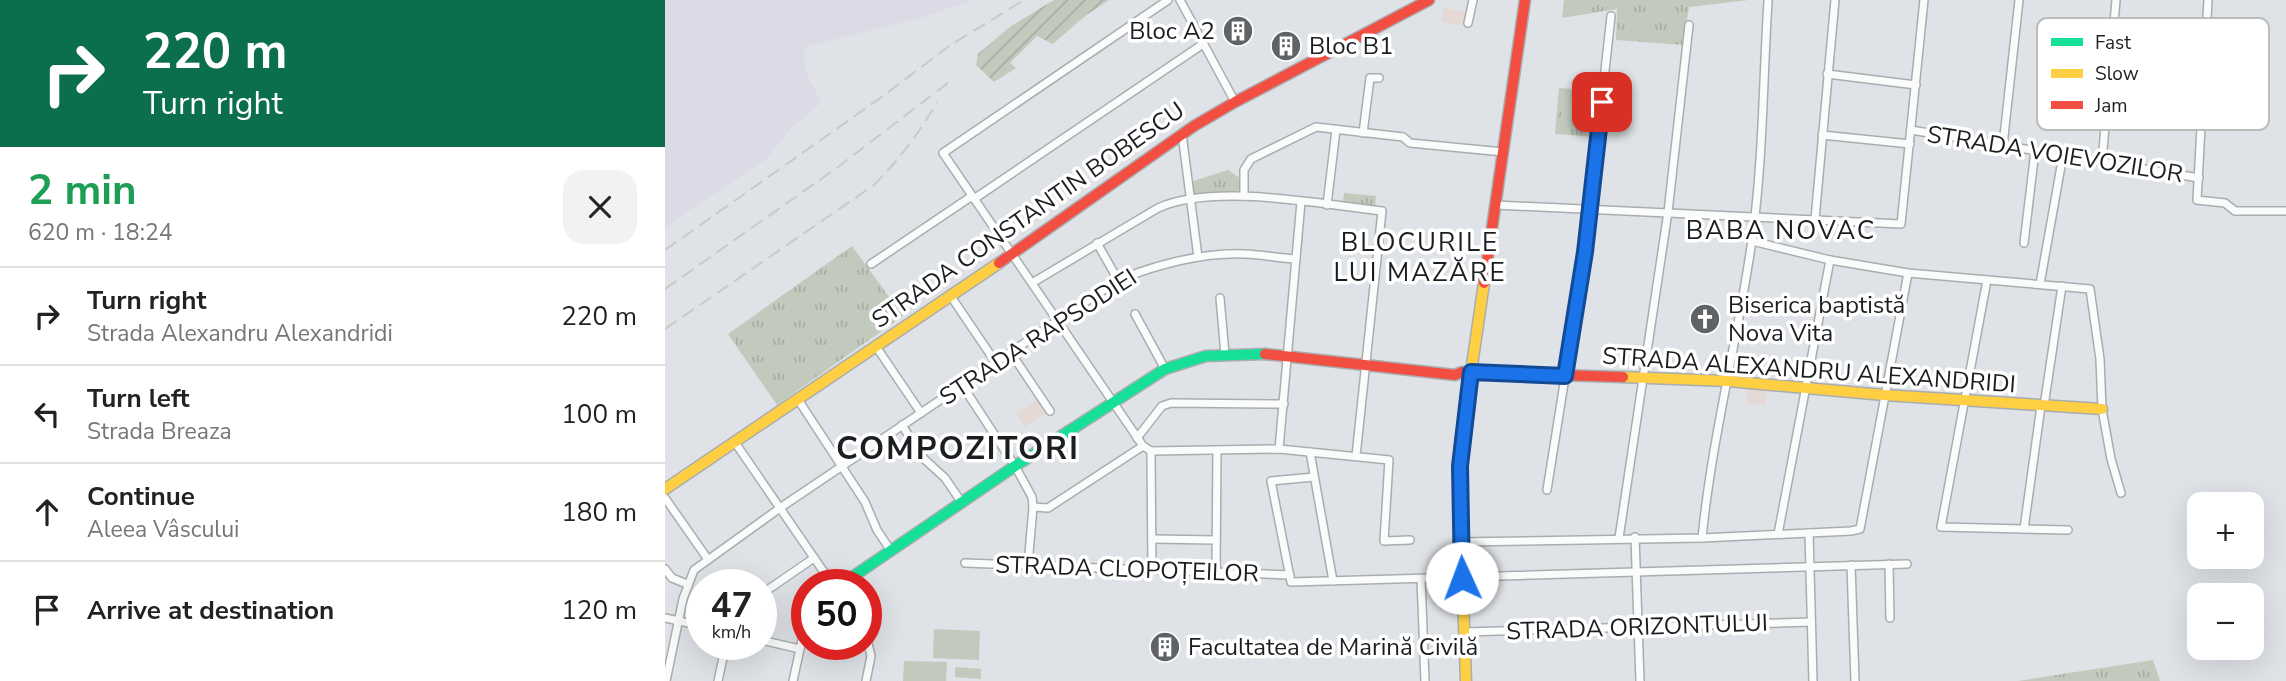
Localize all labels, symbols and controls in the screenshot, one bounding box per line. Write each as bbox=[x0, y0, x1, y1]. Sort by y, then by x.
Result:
building icon: Bloc A2 bbox=[1221, 14, 1255, 48]
place label: Bloc A2 bbox=[1129, 15, 1215, 47]
text: 220 m bbox=[143, 18, 287, 85]
legend bbox=[2037, 18, 2269, 130]
icon: right bbox=[28, 28, 119, 119]
building icon: Bloc B1 bbox=[1269, 29, 1303, 63]
place label: Bloc B1 bbox=[1309, 30, 1393, 62]
text: Fast bbox=[2095, 30, 2131, 56]
text: Slow bbox=[2095, 61, 2139, 87]
pin bbox=[1572, 72, 1632, 132]
text: Turn right bbox=[143, 82, 283, 125]
icon: arrive bbox=[1583, 83, 1621, 121]
text: Jam bbox=[2094, 93, 2128, 119]
street label: STRADA CONSTANTIN BOBESCU bbox=[865, 94, 1191, 336]
street label: STRADA VOIEVOZILOR bbox=[1925, 118, 2185, 190]
text: 2 min bbox=[28, 162, 137, 219]
button: close bbox=[563, 170, 637, 244]
district label: BABA NOVAC bbox=[1686, 213, 1876, 248]
text: 620 m · 18:24 bbox=[28, 217, 173, 248]
district label: BLOCURILE LUI MAZĂRE bbox=[1333, 225, 1507, 290]
street label: STRADA RAPSODIEI bbox=[933, 261, 1143, 413]
text: Turn right bbox=[87, 283, 206, 318]
place label: Biserica baptistă Nova Vita bbox=[1728, 289, 1905, 349]
icon: right bbox=[28, 297, 66, 335]
text: 220 m bbox=[561, 299, 637, 334]
church icon: Biserica baptistă Nova Vita bbox=[1688, 302, 1722, 336]
text: Strada Alexandru Alexandridi bbox=[87, 318, 393, 349]
street label: STRADA ALEXANDRU ALEXANDRIDI bbox=[1601, 340, 2017, 400]
text: Turn left bbox=[87, 381, 190, 416]
icon: left bbox=[28, 395, 66, 433]
text: 100 m bbox=[561, 397, 637, 432]
text: Strada Breaza bbox=[87, 416, 232, 447]
district label: COMPOZITORI bbox=[836, 427, 1080, 470]
text: Continue bbox=[87, 479, 195, 514]
map controls bbox=[2187, 492, 2264, 660]
button: + bbox=[2187, 492, 2264, 569]
icon: ahead bbox=[28, 493, 66, 531]
text: 180 m bbox=[561, 495, 637, 530]
text: Aleea Vâscului bbox=[87, 514, 239, 545]
position arrow bbox=[1425, 541, 1499, 615]
street label: STRADA CLOPOȚEILOR bbox=[995, 548, 1259, 590]
speed limit sign: 50 bbox=[791, 569, 882, 660]
text: 47 bbox=[710, 582, 753, 629]
button: − bbox=[2187, 583, 2264, 660]
icon: arrive bbox=[28, 591, 66, 629]
text: Arrive at destination bbox=[87, 593, 334, 628]
text: 120 m bbox=[561, 593, 637, 628]
street label: STRADA ORIZONTULUI bbox=[1506, 606, 1768, 648]
text: km/h bbox=[712, 620, 751, 644]
building icon: Facultatea de Marină Civilă bbox=[1148, 630, 1182, 664]
place label: Facultatea de Marină Civilă bbox=[1188, 631, 1478, 663]

